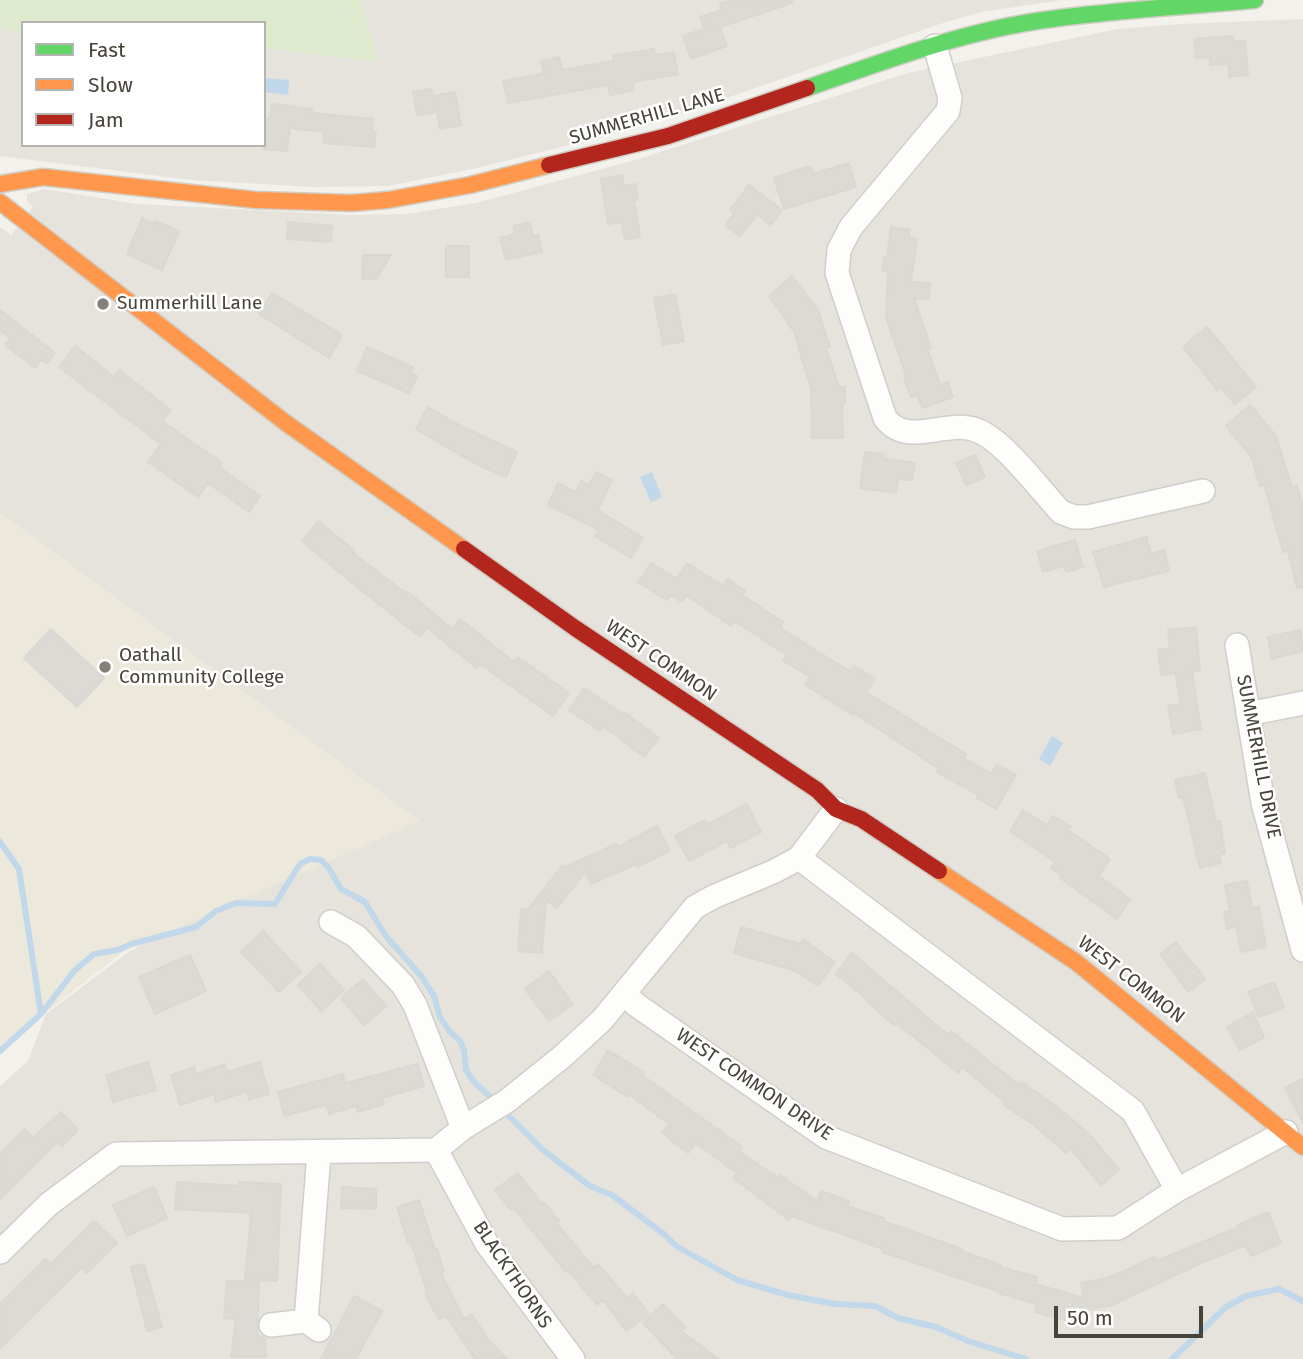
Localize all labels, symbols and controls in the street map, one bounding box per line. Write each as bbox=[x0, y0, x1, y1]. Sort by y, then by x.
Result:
legend bbox=[21, 21, 266, 147]
text: Fast bbox=[88, 37, 126, 63]
text: Slow bbox=[88, 72, 133, 98]
street label: SUMMERHILL LANE bbox=[567, 84, 727, 150]
text: Jam bbox=[88, 107, 124, 133]
place label: Summerhill Lane bbox=[117, 293, 262, 315]
marker: Summerhill Lane bbox=[95, 296, 111, 312]
street label: WEST COMMON bbox=[601, 615, 721, 707]
place label: Oathall Community College bbox=[119, 645, 284, 689]
marker: Oathall Community College bbox=[97, 659, 113, 675]
street label: SUMMERHILL DRIVE bbox=[1231, 673, 1285, 841]
street label: WEST COMMON bbox=[1073, 931, 1189, 1029]
street label: WEST COMMON DRIVE bbox=[671, 1024, 837, 1146]
street label: BLACKTHORNS bbox=[468, 1217, 556, 1333]
scale bar bbox=[1058, 1292, 1207, 1336]
text: 50 m bbox=[1067, 1305, 1113, 1331]

